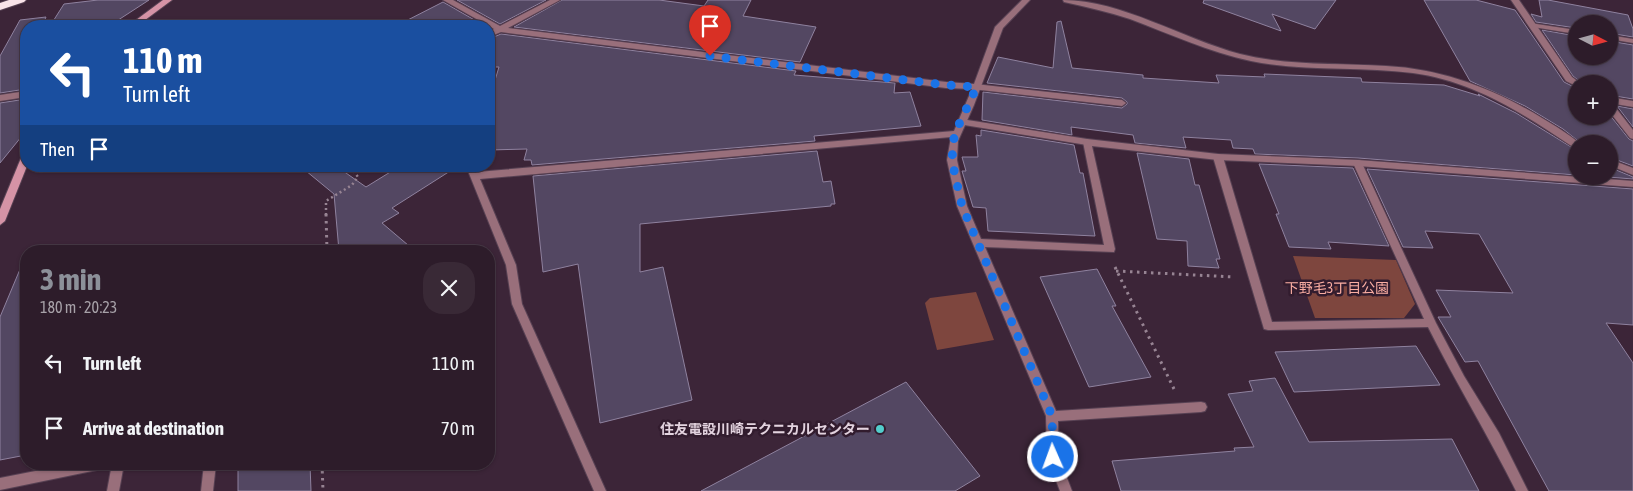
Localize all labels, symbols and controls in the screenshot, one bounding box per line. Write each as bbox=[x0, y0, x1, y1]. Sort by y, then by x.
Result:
pin bbox=[689, 5, 731, 56]
icon: arrive bbox=[696, 12, 724, 40]
north arrow bbox=[1568, 15, 1618, 65]
map controls bbox=[1568, 15, 1618, 185]
icon: left bbox=[40, 40, 105, 105]
text: 110 m bbox=[123, 40, 202, 80]
button: + bbox=[1568, 75, 1618, 125]
text: Turn left bbox=[123, 81, 190, 107]
icon: arrive bbox=[85, 135, 113, 163]
button: − bbox=[1568, 135, 1618, 185]
text: Then bbox=[40, 138, 75, 160]
text: 3 min bbox=[40, 262, 101, 296]
button: close bbox=[423, 262, 475, 314]
park label: 下野毛3丁目公園 bbox=[1285, 280, 1389, 296]
text: 180 m · 20:23 bbox=[40, 298, 117, 316]
icon: left bbox=[40, 349, 68, 377]
text: Turn left bbox=[83, 352, 141, 374]
text: 110 m bbox=[432, 352, 475, 374]
icon: arrive bbox=[40, 414, 68, 442]
text: Arrive at destination bbox=[83, 417, 224, 439]
text: 70 m bbox=[441, 417, 475, 439]
place label: 住友電設川崎テクニカルセンター bbox=[660, 421, 870, 437]
marker: 住友電設川崎テクニカルセンター bbox=[874, 423, 886, 435]
position arrow bbox=[1026, 430, 1078, 482]

